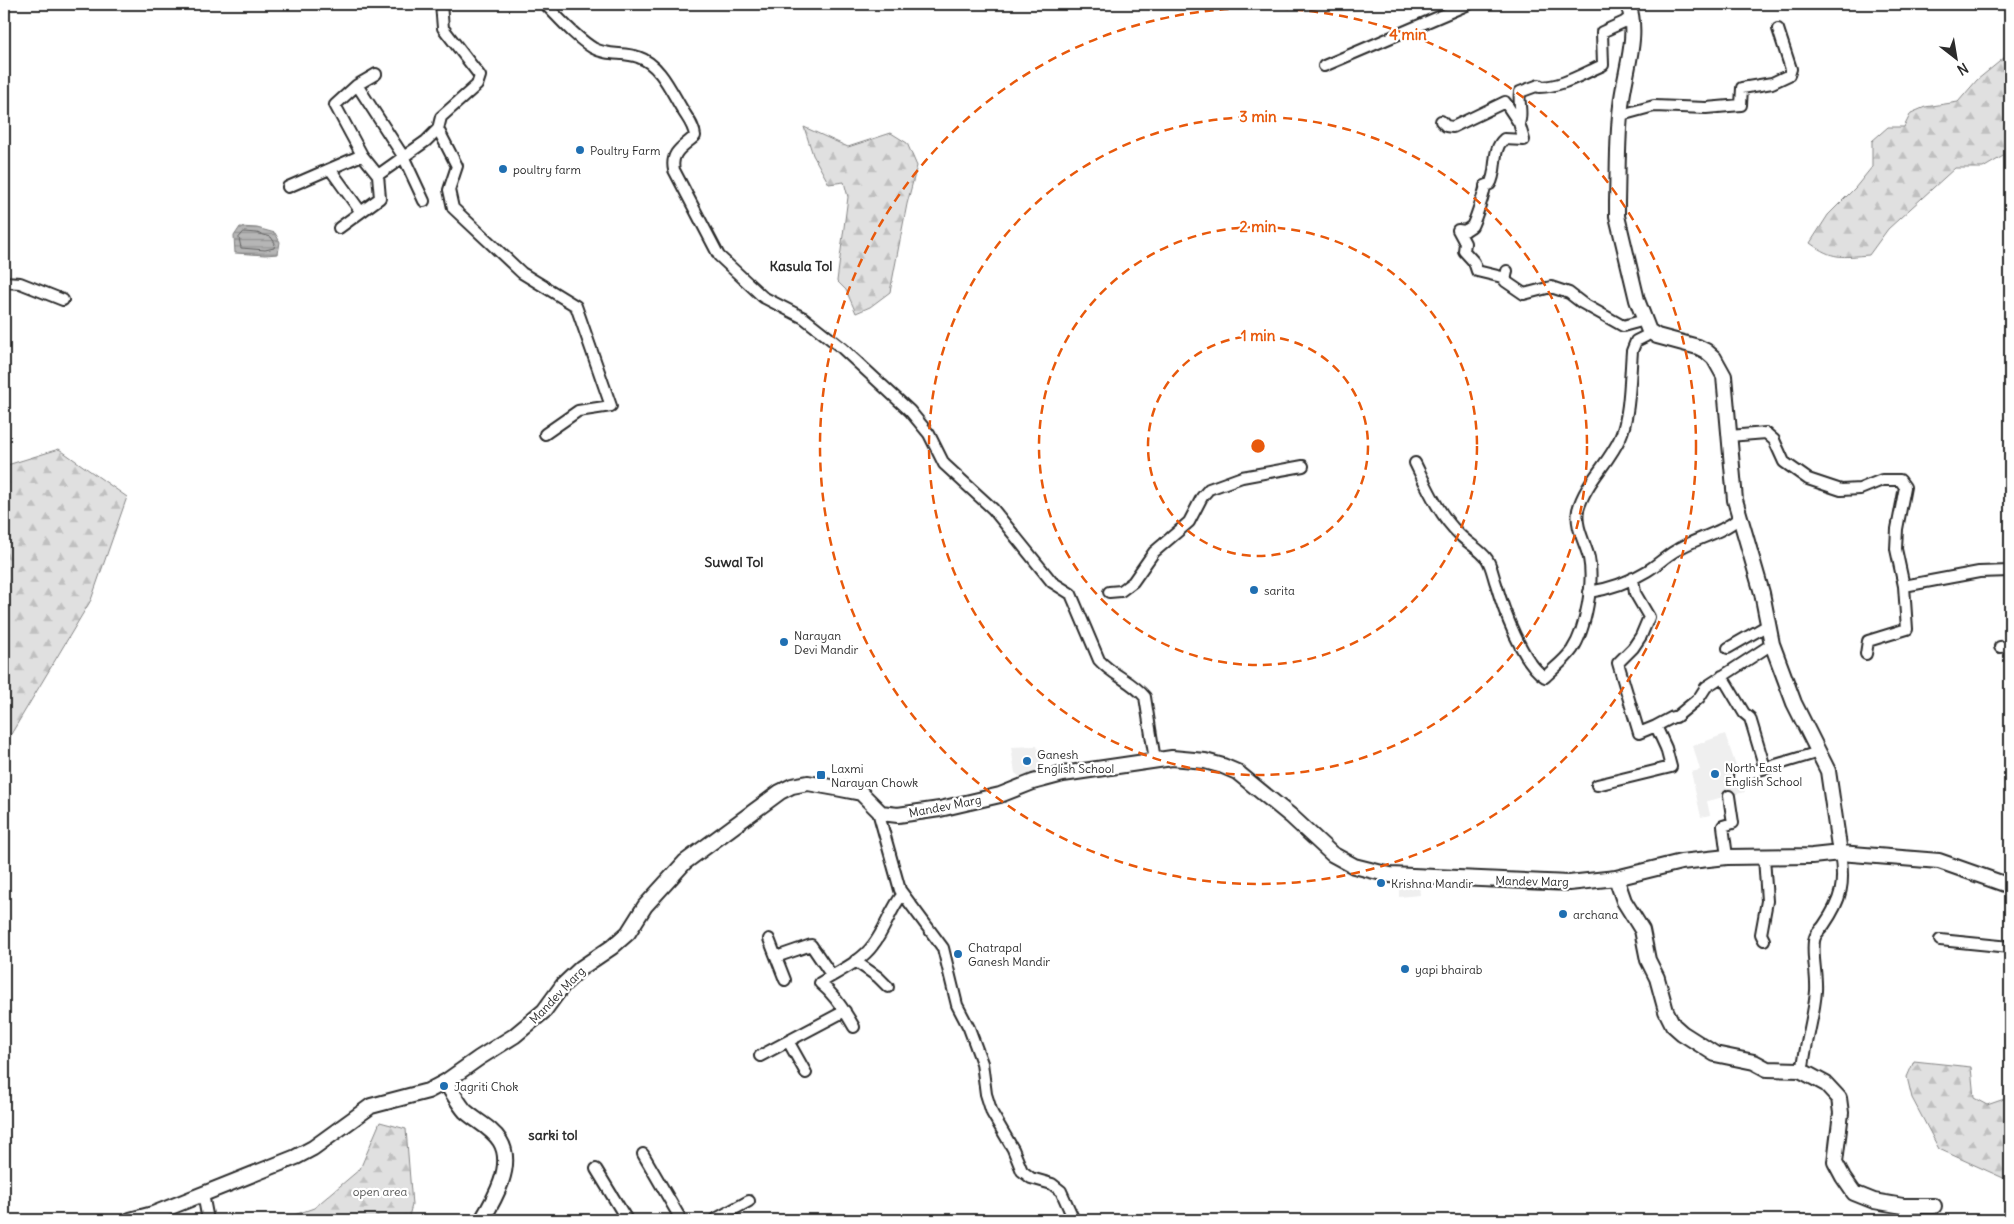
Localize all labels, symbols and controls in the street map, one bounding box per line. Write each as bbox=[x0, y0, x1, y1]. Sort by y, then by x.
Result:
text: 4 min bbox=[1389, 25, 1427, 44]
north arrow bbox=[1932, 32, 1982, 82]
text: N bbox=[1954, 59, 1971, 79]
text: 3 min bbox=[1239, 107, 1277, 126]
place label: Poultry Farm bbox=[590, 143, 661, 158]
marker: Poultry Farm bbox=[574, 144, 586, 156]
place label: poultry farm bbox=[513, 162, 581, 177]
marker: poultry farm bbox=[497, 163, 509, 175]
text: 2 min bbox=[1240, 217, 1277, 236]
district label: Kasula Tol bbox=[770, 257, 832, 275]
text: 1 min bbox=[1241, 326, 1276, 345]
centre of rings bbox=[1249, 437, 1267, 455]
district label: Suwal Tol bbox=[705, 553, 763, 571]
place label: sarita bbox=[1264, 583, 1295, 598]
marker: sarita bbox=[1248, 584, 1260, 596]
place label: Narayan Devi Mandir bbox=[794, 628, 859, 657]
marker: Narayan Devi Mandir bbox=[778, 636, 790, 648]
place label: Ganesh English School bbox=[1037, 747, 1114, 776]
marker: Ganesh English School bbox=[1021, 755, 1033, 767]
place label: North East English School bbox=[1725, 760, 1802, 789]
place label: Laxmi Narayan Chowk bbox=[831, 761, 918, 790]
marker: North East English School bbox=[1709, 768, 1721, 780]
marker: Laxmi Narayan Chowk bbox=[815, 769, 827, 781]
street label: Mandev Marg bbox=[907, 792, 983, 820]
street label: Mandev Marg bbox=[1495, 873, 1569, 889]
place label: Krishna Mandir bbox=[1391, 876, 1473, 891]
marker: Krishna Mandir bbox=[1375, 877, 1387, 889]
place label: archana bbox=[1573, 907, 1618, 922]
marker: archana bbox=[1557, 908, 1569, 920]
place label: Chatrapal Ganesh Mandir bbox=[968, 940, 1050, 969]
marker: Chatrapal Ganesh Mandir bbox=[952, 948, 964, 960]
place label: yapi bhairab bbox=[1415, 962, 1483, 977]
street label: Mandev Marg bbox=[526, 963, 588, 1027]
marker: yapi bhairab bbox=[1399, 963, 1411, 975]
place label: Jagriti Chok bbox=[454, 1079, 518, 1094]
marker: Jagriti Chok bbox=[438, 1080, 450, 1092]
district label: sarki tol bbox=[528, 1126, 578, 1144]
park label: open area bbox=[353, 1184, 407, 1199]

